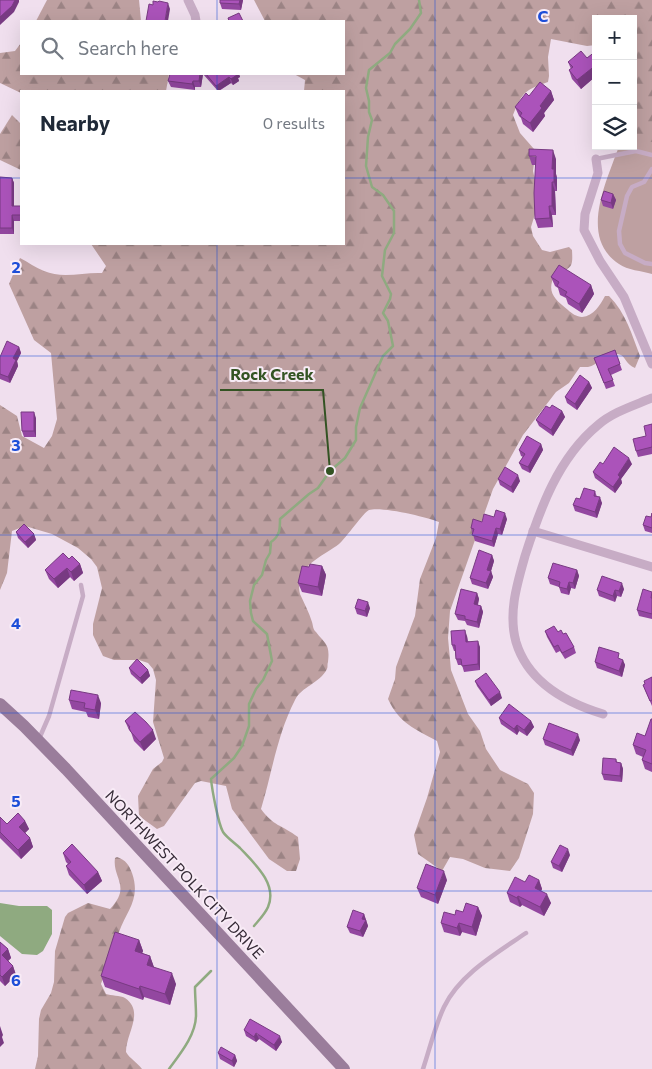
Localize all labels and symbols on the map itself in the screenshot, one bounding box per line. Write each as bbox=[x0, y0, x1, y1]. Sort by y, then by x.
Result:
text: C bbox=[538, 6, 549, 25]
text: 2 bbox=[11, 257, 21, 276]
callout: Rock Creek bbox=[220, 359, 323, 390]
text: Rock Creek bbox=[230, 364, 315, 383]
text: 3 bbox=[11, 435, 21, 454]
text: 4 bbox=[11, 613, 21, 632]
street label: NORTHWEST POLK CITY DRIVE bbox=[102, 786, 268, 962]
text: 5 bbox=[11, 791, 21, 810]
text: 6 bbox=[11, 970, 21, 989]

